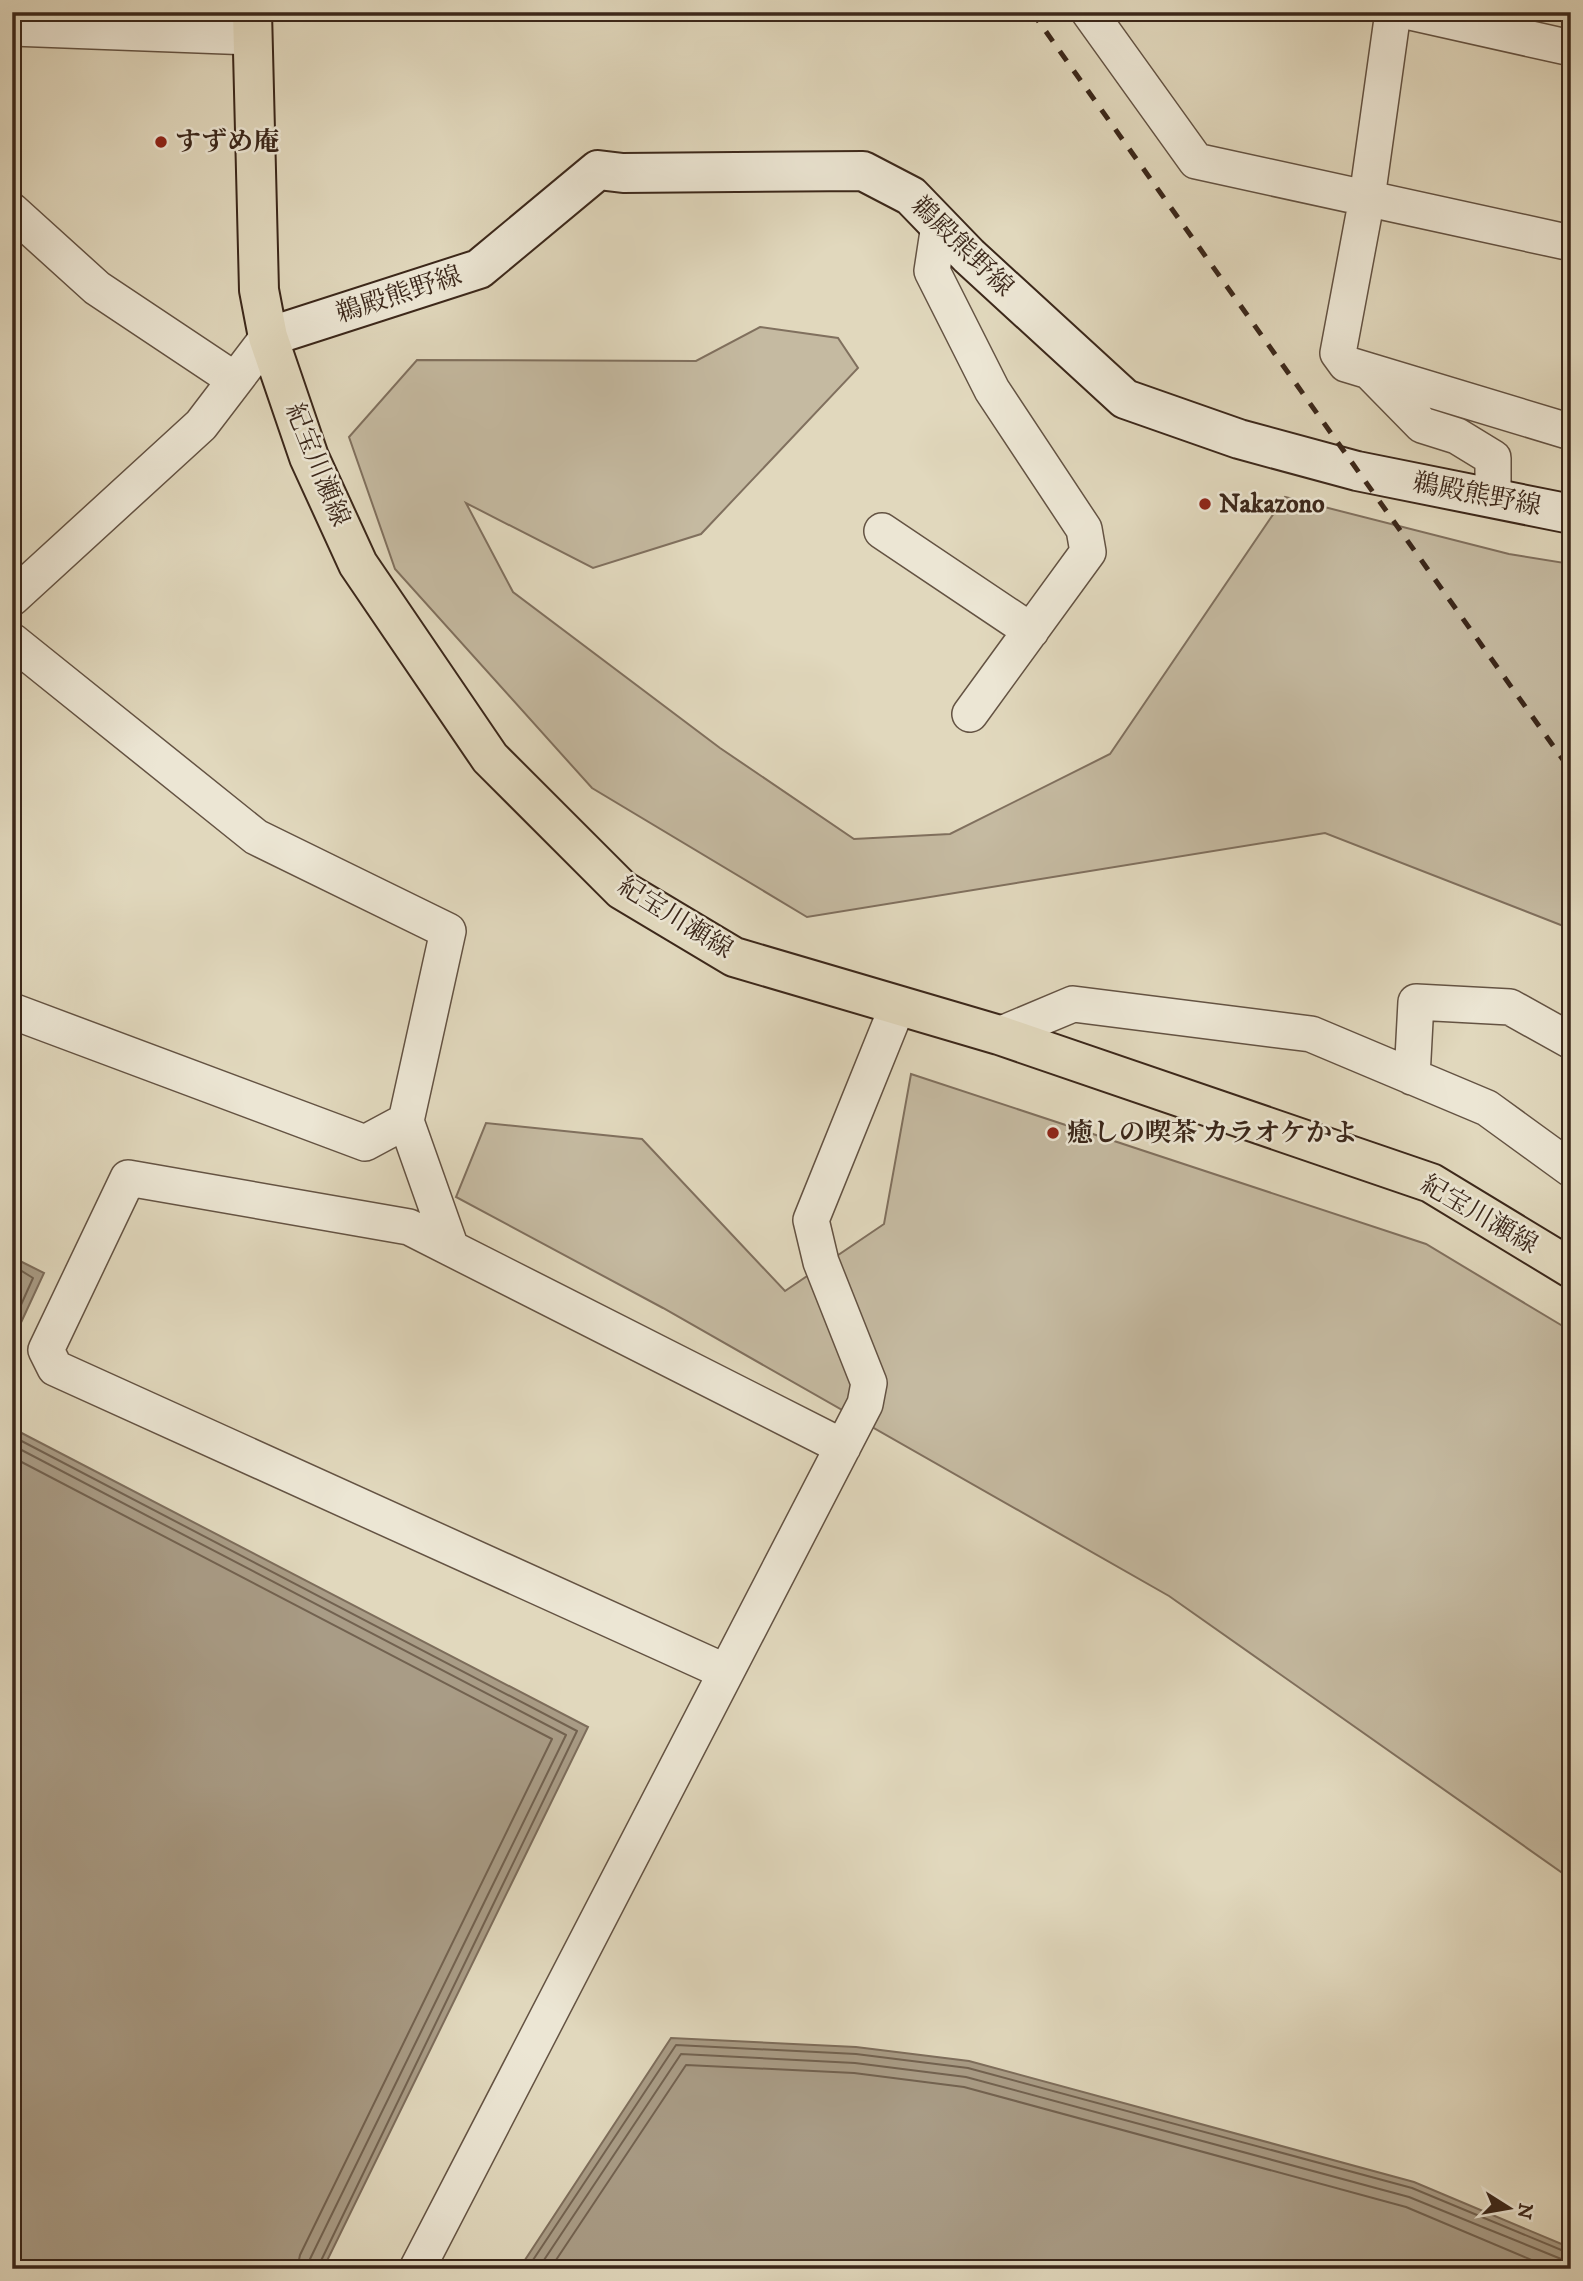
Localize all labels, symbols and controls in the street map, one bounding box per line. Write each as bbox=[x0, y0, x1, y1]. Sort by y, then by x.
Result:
place label: すずめ庵 bbox=[175, 126, 279, 159]
marker: すずめ庵 bbox=[153, 134, 169, 150]
street label: 鵜殿熊野線 bbox=[904, 190, 1020, 304]
street label: 鵜殿熊野線 bbox=[332, 259, 466, 331]
street label: 紀宝川瀬線 bbox=[277, 399, 357, 531]
street label: 鵜殿熊野線 bbox=[1410, 466, 1544, 524]
place label: Nakazono bbox=[1219, 488, 1325, 521]
marker: Nakazono bbox=[1197, 496, 1213, 512]
street label: 紀宝川瀬線 bbox=[611, 870, 739, 966]
place label: 癒しの喫茶 カラオケかよ bbox=[1067, 1117, 1358, 1150]
marker: 癒しの喫茶 カラオケかよ bbox=[1045, 1125, 1061, 1141]
street label: 紀宝川瀬線 bbox=[1414, 1168, 1544, 1262]
north arrow bbox=[1474, 2172, 1544, 2242]
text: N bbox=[1511, 2201, 1537, 2221]

